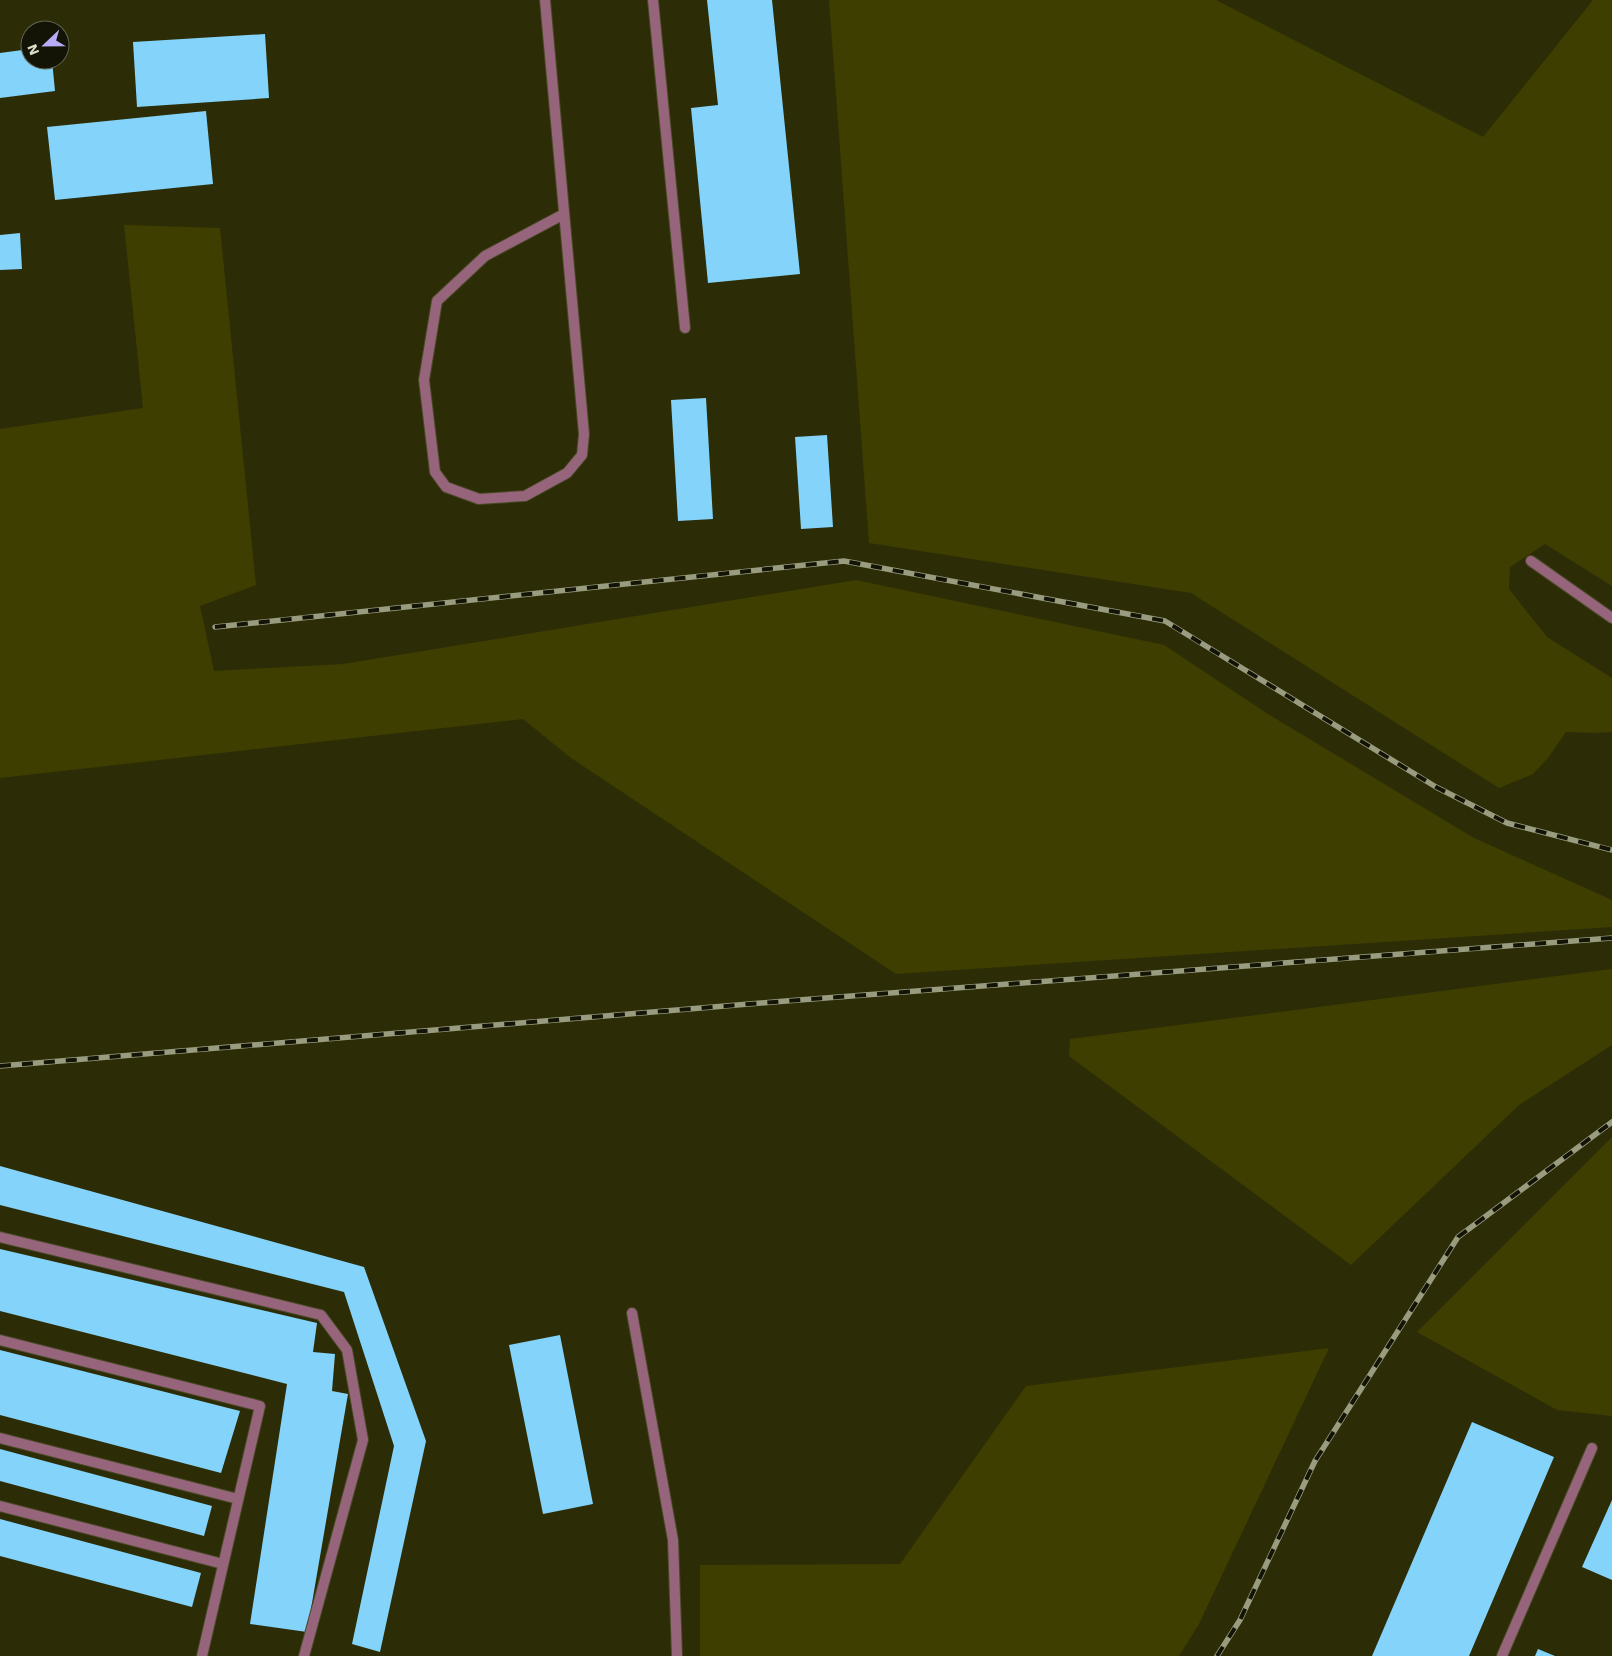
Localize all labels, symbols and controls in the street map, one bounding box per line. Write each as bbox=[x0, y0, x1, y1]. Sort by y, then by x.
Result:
north arrow bbox=[20, 20, 70, 70]
text: N bbox=[24, 42, 42, 58]

